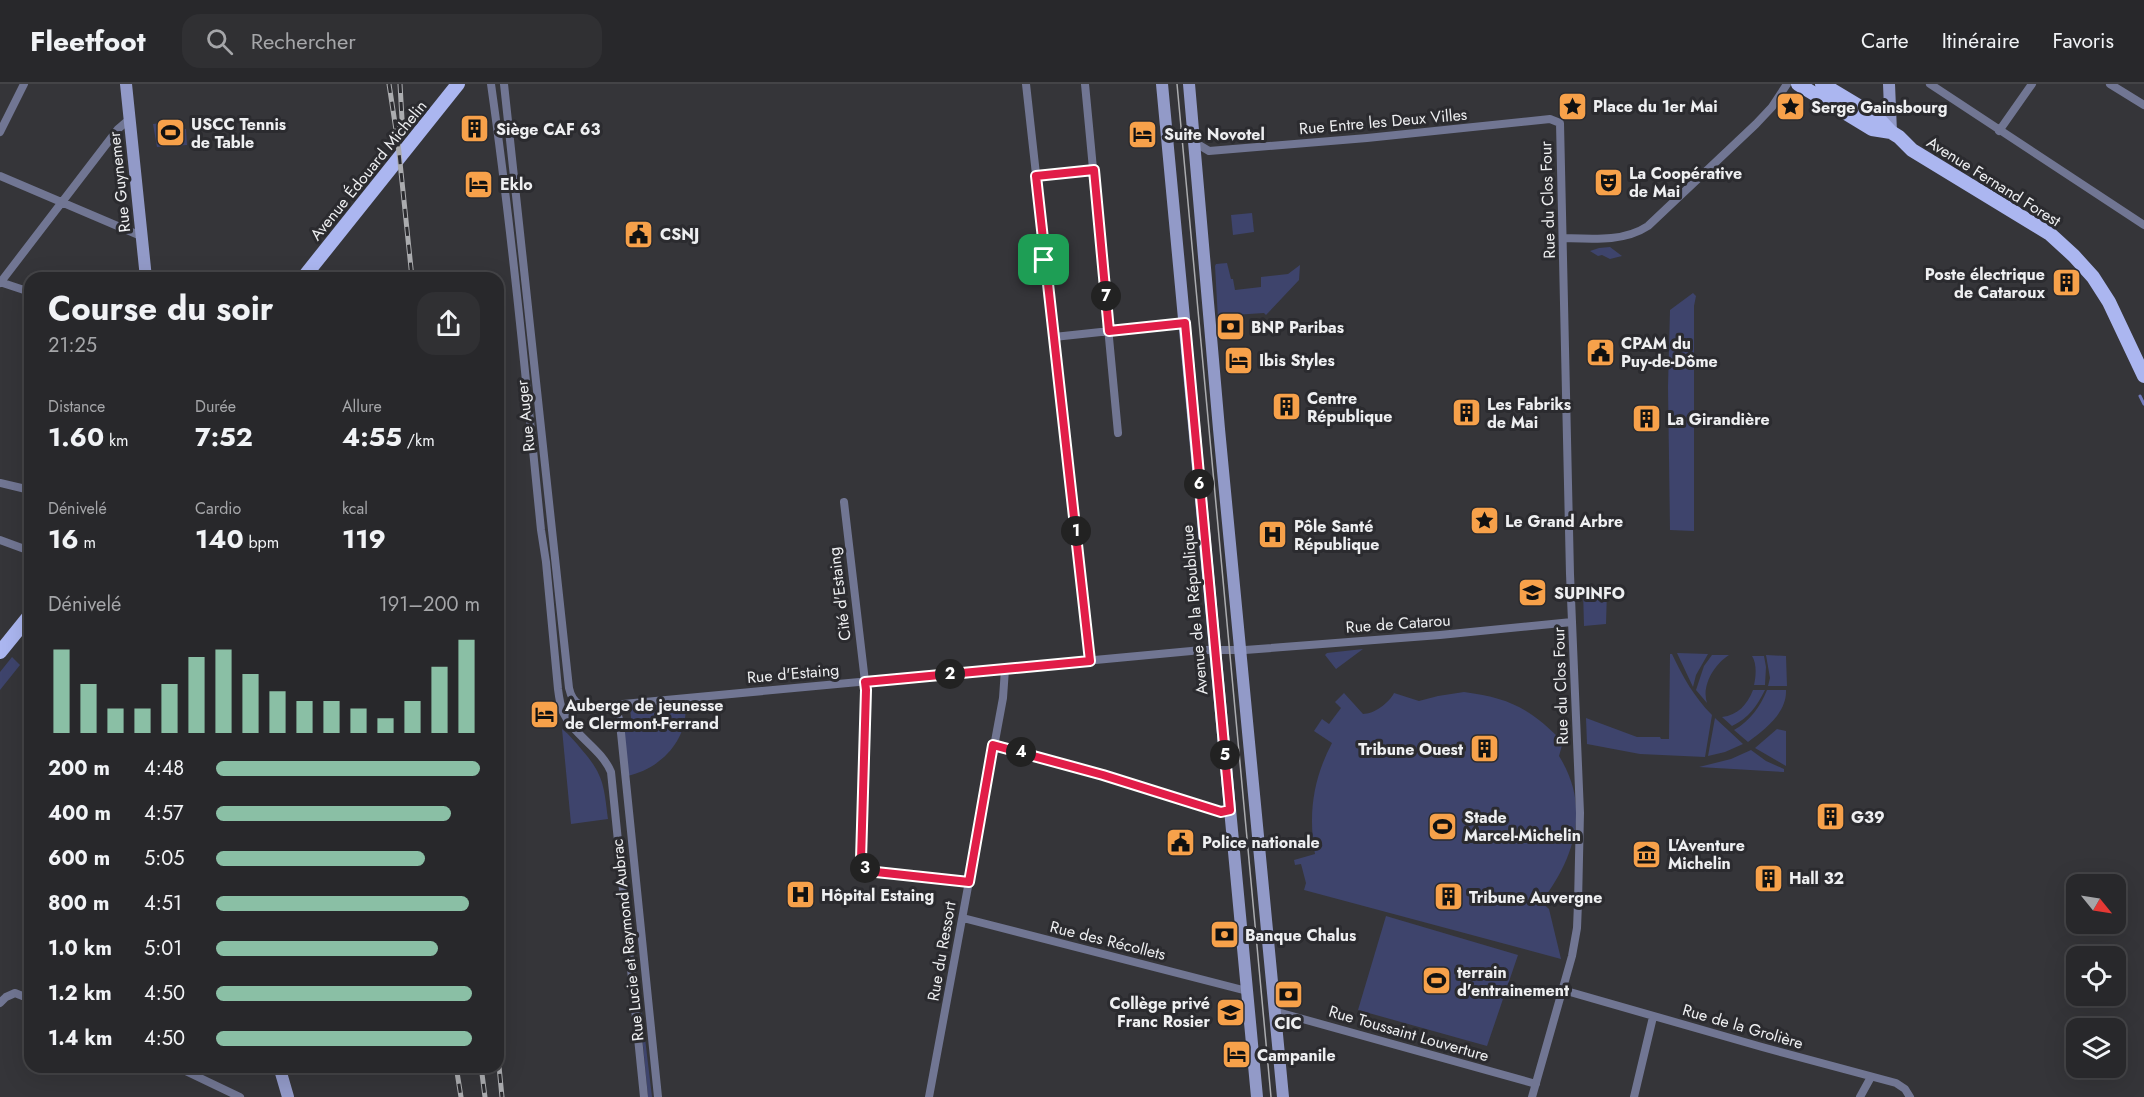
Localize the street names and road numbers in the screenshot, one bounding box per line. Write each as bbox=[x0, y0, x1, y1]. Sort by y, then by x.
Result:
street label: Avenue Édouard Michelin bbox=[305, 95, 432, 245]
street label: Rue Entre les Deux Villes bbox=[1298, 103, 1468, 140]
street label: Rue Guynemer bbox=[103, 130, 136, 233]
street label: Avenue Fernand Forest bbox=[1922, 131, 2065, 232]
street label: Rue du Clos Four bbox=[1534, 140, 1561, 259]
street label: Rue Auger bbox=[510, 378, 541, 453]
street label: Avenue de la République bbox=[1176, 524, 1213, 696]
street label: Cité d'Estaing bbox=[822, 546, 857, 642]
street label: Rue de Catarou bbox=[1345, 608, 1451, 639]
street label: Rue du Clos Four bbox=[1547, 626, 1574, 745]
street label: Rue d'Estaing bbox=[746, 658, 840, 689]
street label: Rue Lucie et Raymond Aubrac bbox=[605, 838, 650, 1042]
street label: Rue du Ressort bbox=[921, 899, 962, 1003]
street label: Rue des Récollets bbox=[1048, 915, 1168, 966]
street label: Rue de la Grolière bbox=[1680, 998, 1806, 1055]
street label: Rue Toussaint Louverture bbox=[1326, 1000, 1492, 1067]

